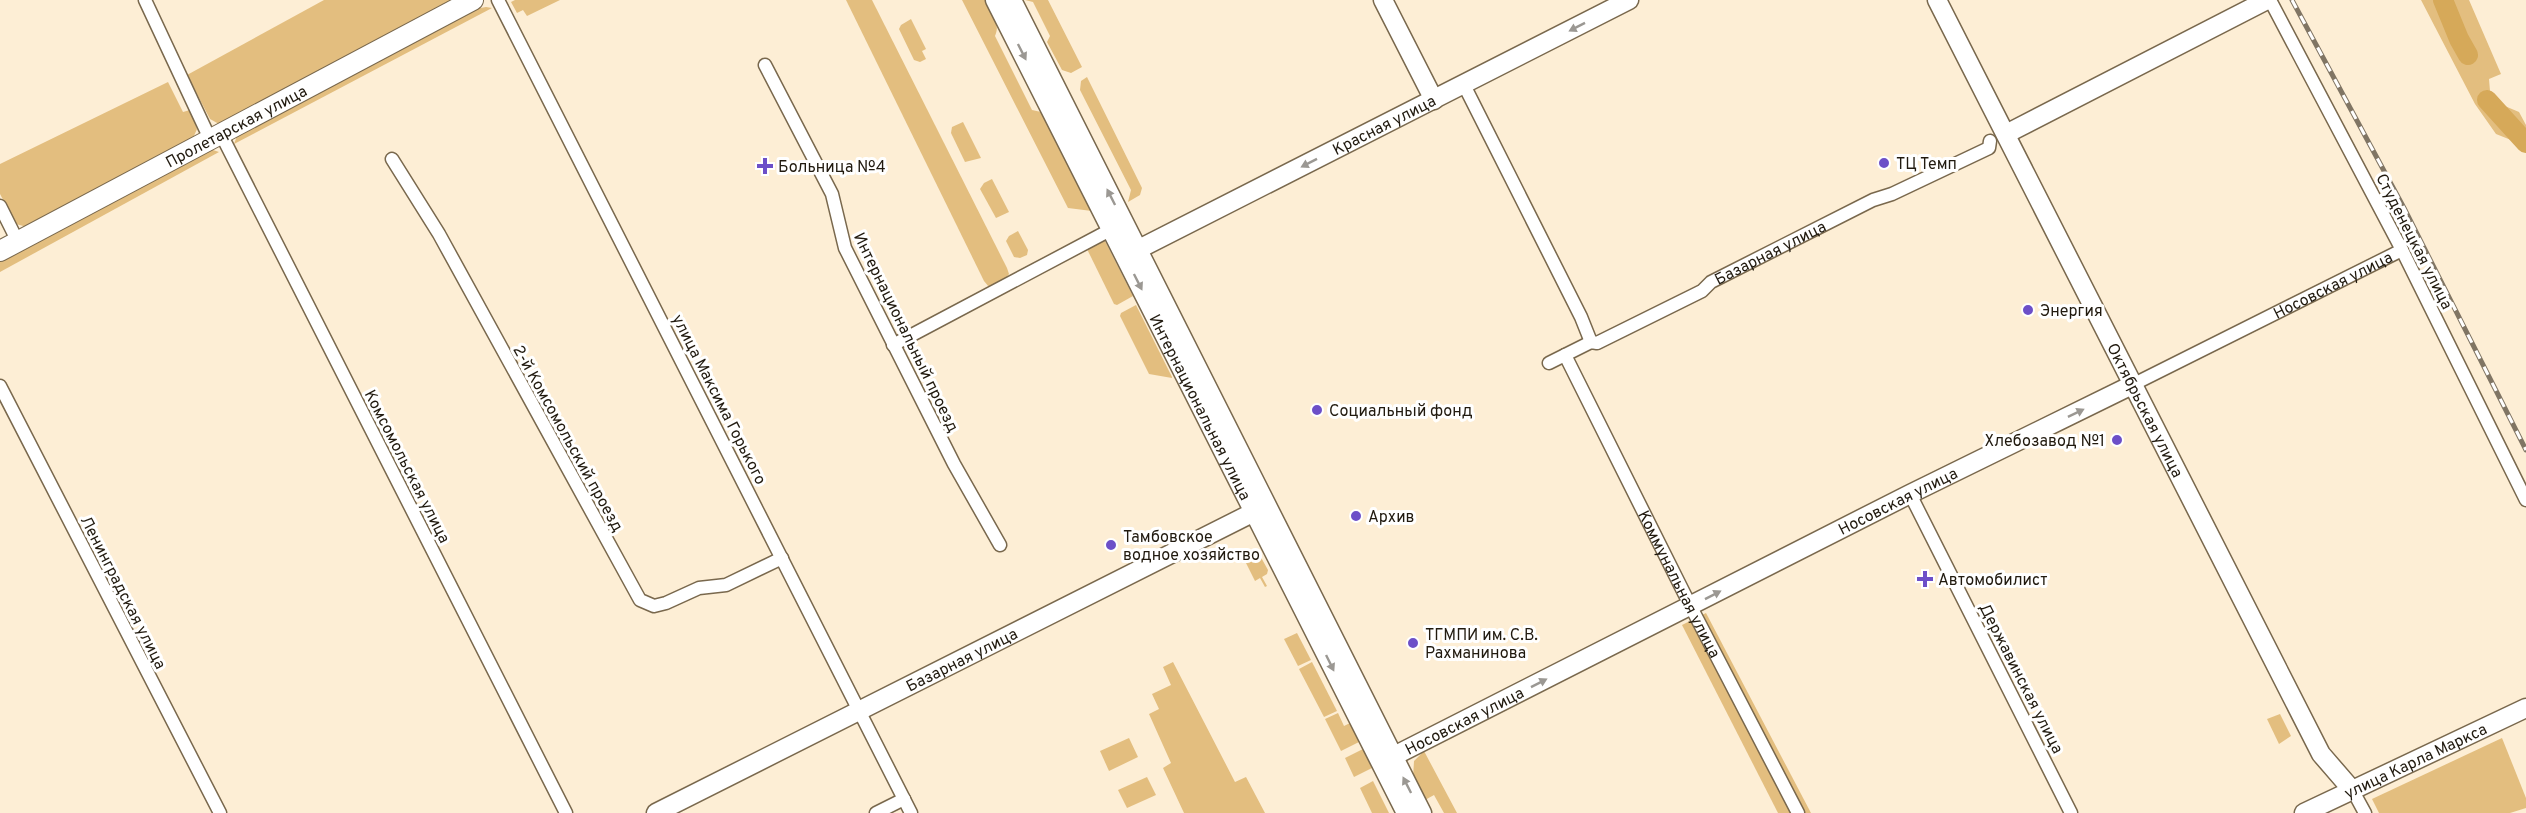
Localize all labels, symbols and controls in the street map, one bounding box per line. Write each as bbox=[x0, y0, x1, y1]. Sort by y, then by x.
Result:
one-way arrow bbox=[1568, 22, 1585, 32]
one-way arrow bbox=[1017, 44, 1027, 61]
street label: Пролетарская улица bbox=[163, 82, 311, 173]
street label: Красная улица bbox=[1330, 92, 1440, 161]
place label: ТЦ Темп bbox=[1896, 155, 1957, 175]
marker: ТЦ Темп bbox=[1877, 156, 1891, 170]
marker: Больница №4 bbox=[756, 157, 774, 175]
place label: Больница №4 bbox=[778, 158, 886, 178]
one-way arrow bbox=[1301, 158, 1318, 168]
street label: Студенецкая улица bbox=[2370, 171, 2456, 313]
one-way arrow bbox=[1106, 189, 1116, 206]
street label: Базарная улица bbox=[1712, 217, 1830, 290]
street label: Интернациональный проезд bbox=[848, 230, 962, 436]
street label: Носовская улица bbox=[2270, 248, 2396, 325]
one-way arrow bbox=[1133, 274, 1143, 291]
place label: Энергия bbox=[2040, 302, 2103, 322]
marker: Энергия bbox=[2021, 303, 2035, 317]
street label: Интернациональная улица bbox=[1144, 311, 1254, 504]
street label: улица Максима Горького bbox=[667, 312, 770, 488]
street label: Октябрьская улица bbox=[2101, 340, 2187, 481]
street label: 2-й Комсомольский проезд bbox=[508, 342, 627, 536]
street label: Комсомольская улица bbox=[359, 387, 454, 547]
place label: Социальный фонд bbox=[1329, 402, 1473, 422]
marker: Социальный фонд bbox=[1310, 403, 1324, 417]
one-way arrow bbox=[2067, 408, 2085, 418]
place label: Хлебозавод №1 bbox=[1985, 432, 2105, 452]
marker: Хлебозавод №1 bbox=[2110, 433, 2124, 447]
street label: Носовская улица bbox=[1835, 464, 1961, 541]
place label: Архив bbox=[1368, 508, 1415, 528]
street label: Коммунальная улица bbox=[1632, 508, 1724, 662]
marker: Архив bbox=[1349, 509, 1363, 523]
street label: Ленинградская улица bbox=[75, 513, 170, 673]
place label: Тамбовское водное хозяйство bbox=[1123, 528, 1260, 566]
marker: Тамбовское водное хозяйство bbox=[1104, 538, 1118, 552]
marker: Автомобилист bbox=[1916, 570, 1934, 588]
place label: Автомобилист bbox=[1938, 571, 2047, 591]
one-way arrow bbox=[1705, 590, 1722, 600]
street label: Державинская улица bbox=[1974, 600, 2067, 757]
street label: Базарная улица bbox=[903, 625, 1022, 697]
place label: ТГМПИ им. С.В. Рахманинова bbox=[1425, 626, 1538, 664]
marker: ТГМПИ им. С.В. Рахманинова bbox=[1406, 636, 1420, 650]
one-way arrow bbox=[1326, 654, 1335, 671]
one-way arrow bbox=[1531, 678, 1548, 688]
street label: Носовская улица bbox=[1402, 684, 1528, 761]
street label: улица Карла Маркса bbox=[2341, 720, 2491, 805]
one-way arrow bbox=[1403, 776, 1412, 793]

